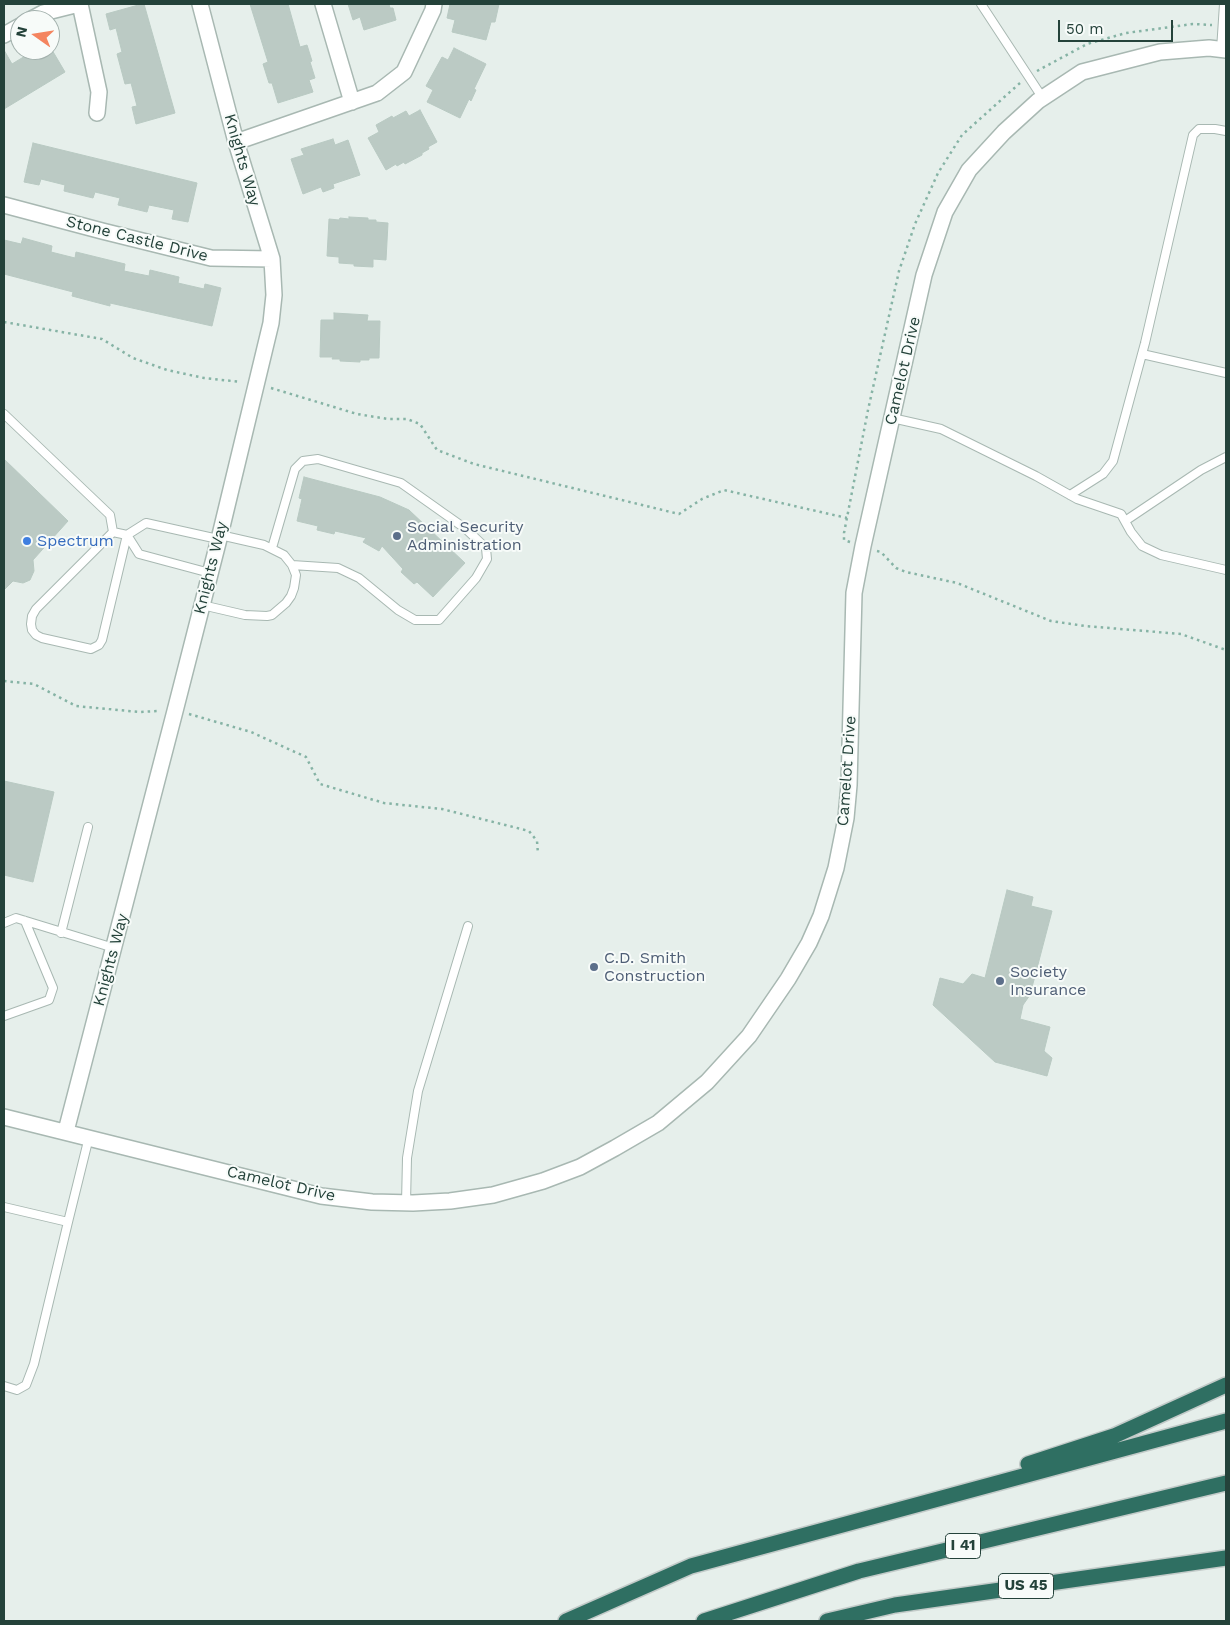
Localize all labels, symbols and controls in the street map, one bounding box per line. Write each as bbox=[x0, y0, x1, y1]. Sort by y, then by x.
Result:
north arrow bbox=[10, 10, 60, 60]
scale bar bbox=[1060, 10, 1175, 42]
text: 50 m bbox=[1066, 20, 1103, 38]
text: N bbox=[12, 25, 30, 39]
street label: Knights Way bbox=[220, 112, 264, 208]
street label: Stone Castle Drive bbox=[64, 212, 210, 266]
street label: Camelot Drive bbox=[881, 315, 925, 427]
place label: Social Security Administration bbox=[407, 517, 524, 555]
street label: Knights Way bbox=[190, 520, 232, 616]
marker: Social Security Administration bbox=[391, 530, 403, 542]
place label: Spectrum bbox=[37, 531, 114, 551]
marker: Spectrum bbox=[21, 535, 33, 547]
street label: Camelot Drive bbox=[834, 715, 860, 827]
street label: Knights Way bbox=[89, 912, 133, 1008]
place label: C.D. Smith Construction bbox=[604, 948, 705, 986]
marker: C.D. Smith Construction bbox=[588, 961, 600, 973]
place label: Society Insurance bbox=[1010, 962, 1086, 1000]
marker: Society Insurance bbox=[994, 975, 1006, 987]
street label: Camelot Drive bbox=[225, 1162, 337, 1206]
road number: I 41 bbox=[946, 1534, 980, 1558]
road number: US 45 bbox=[998, 1574, 1054, 1598]

